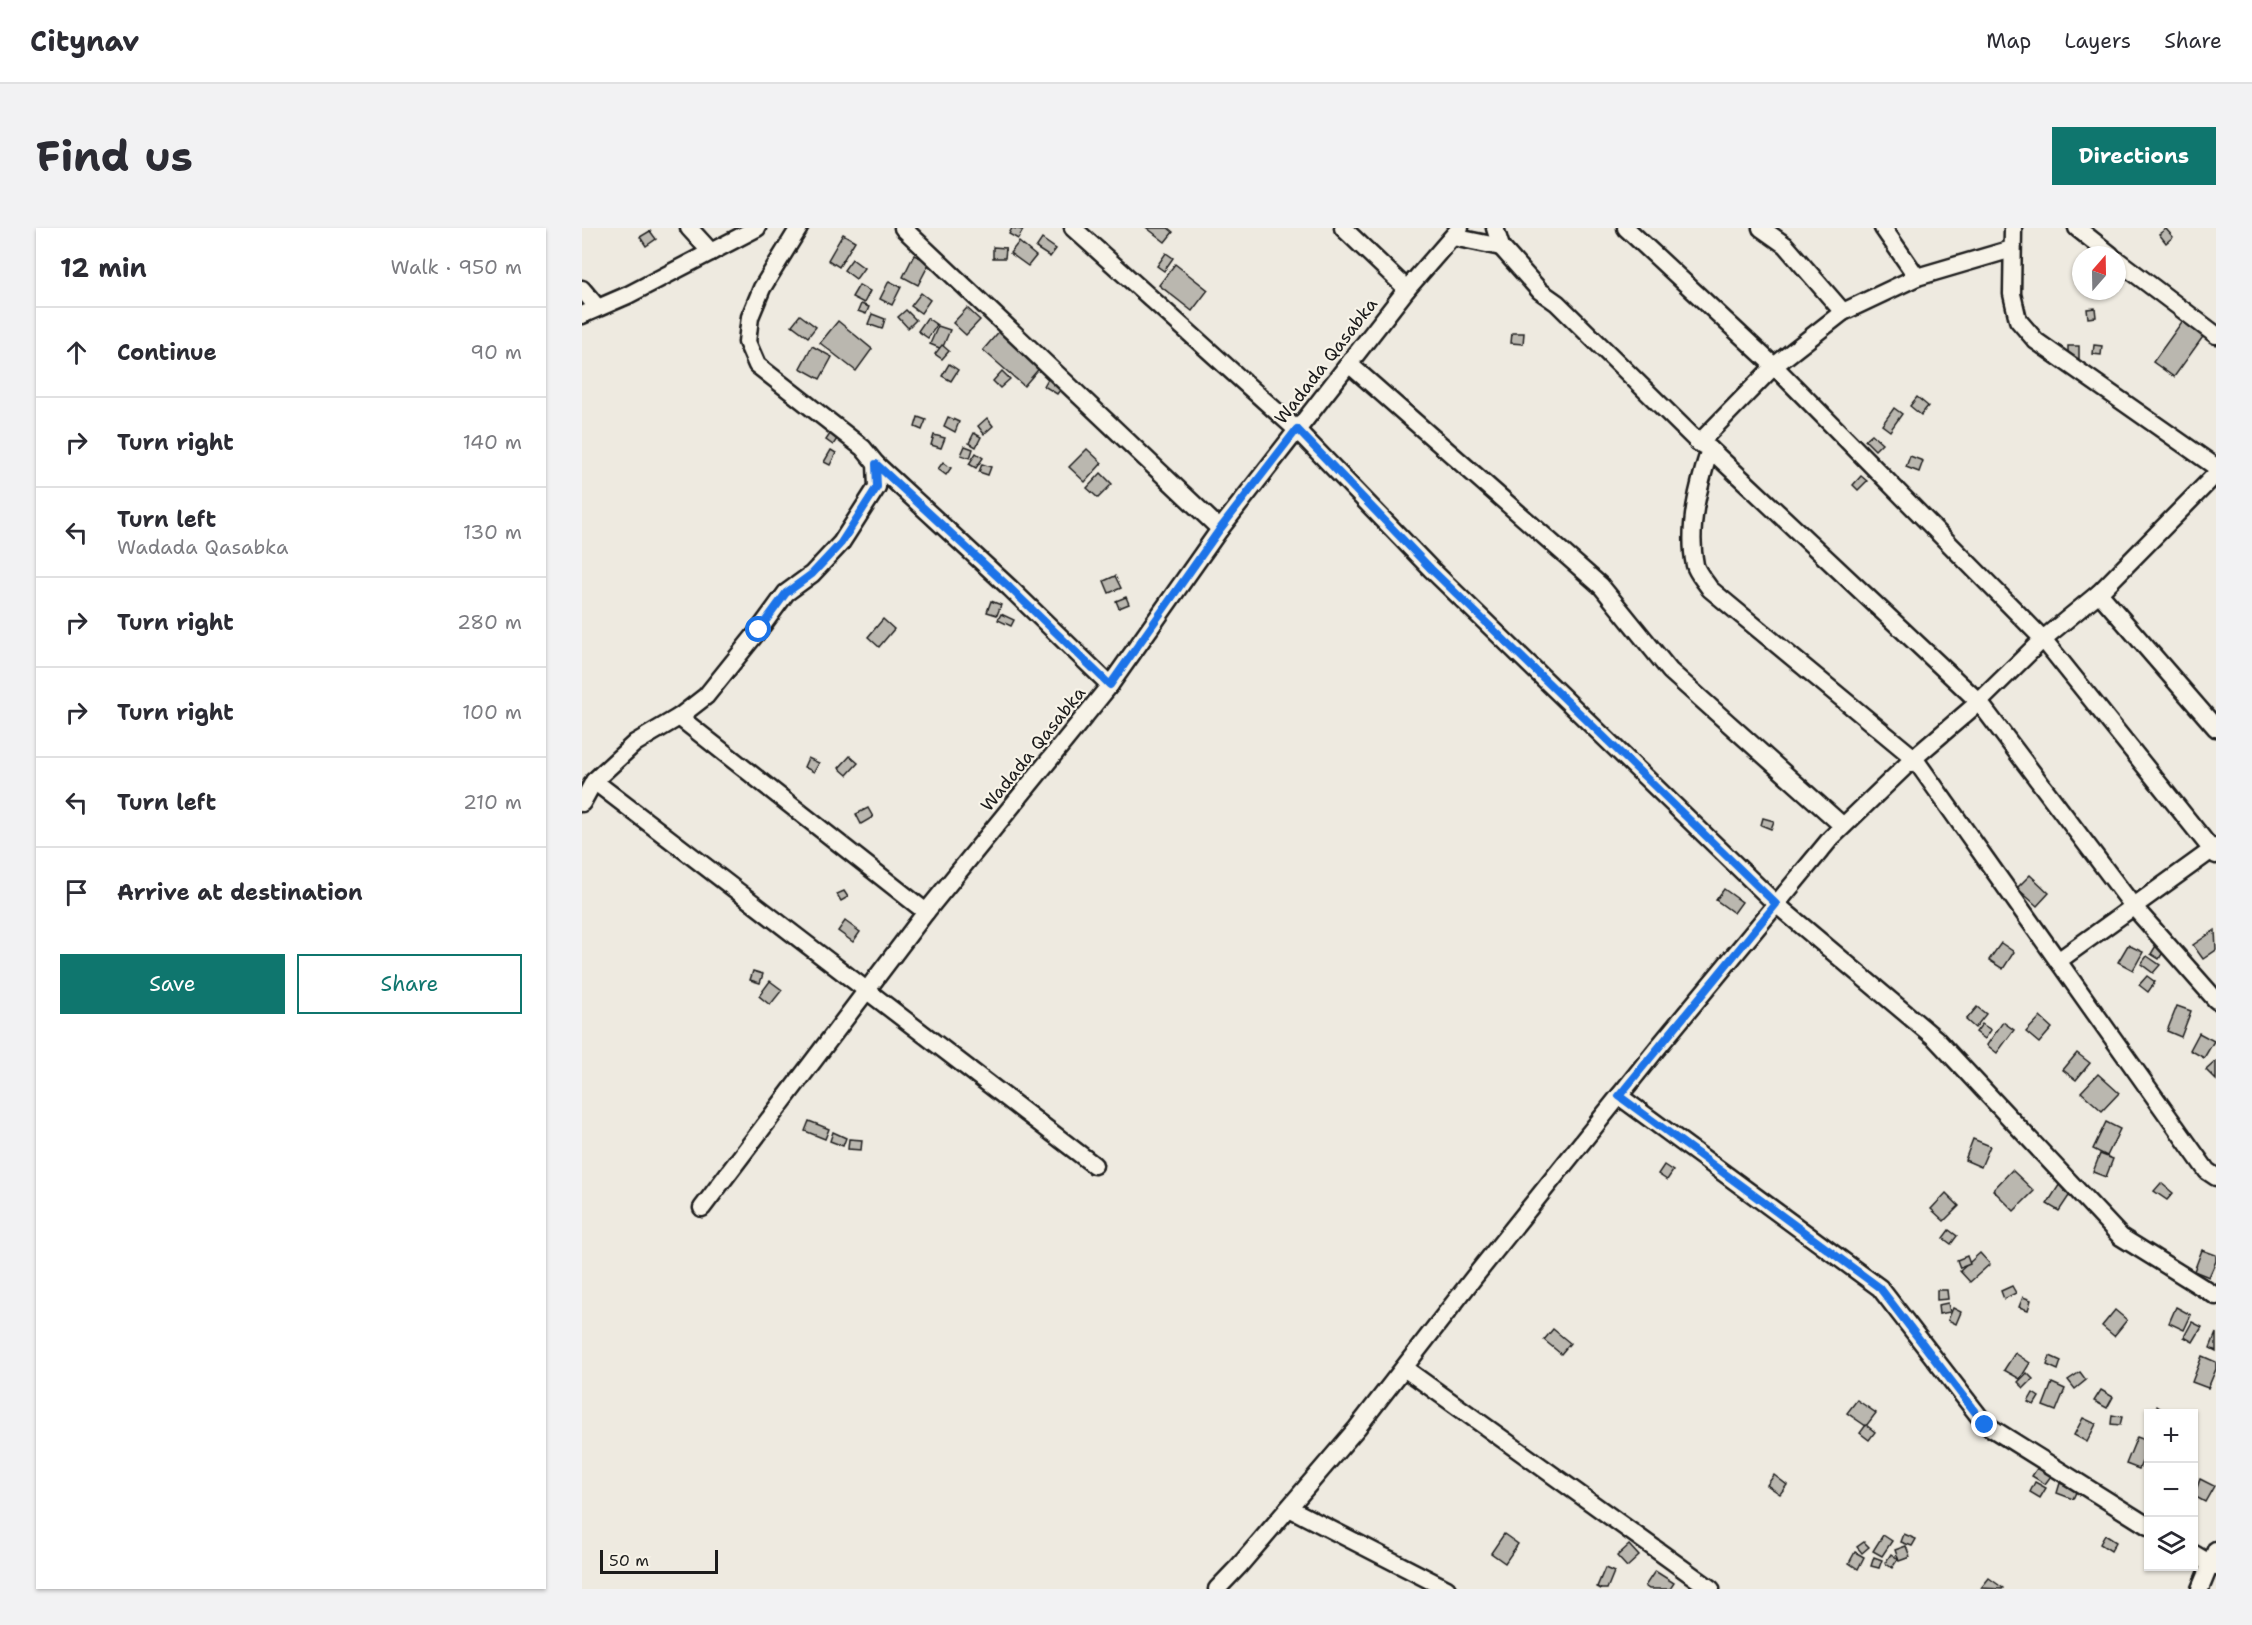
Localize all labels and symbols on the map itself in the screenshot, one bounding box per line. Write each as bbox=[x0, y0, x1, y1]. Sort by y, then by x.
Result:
north arrow bbox=[2072, 246, 2126, 300]
street label: Wadada Qasabka bbox=[1269, 293, 1383, 429]
route start bbox=[745, 616, 771, 642]
street label: Wadada Qasabka bbox=[975, 682, 1091, 816]
route end bbox=[1971, 1411, 1997, 1437]
scale bar bbox=[600, 1547, 718, 1574]

